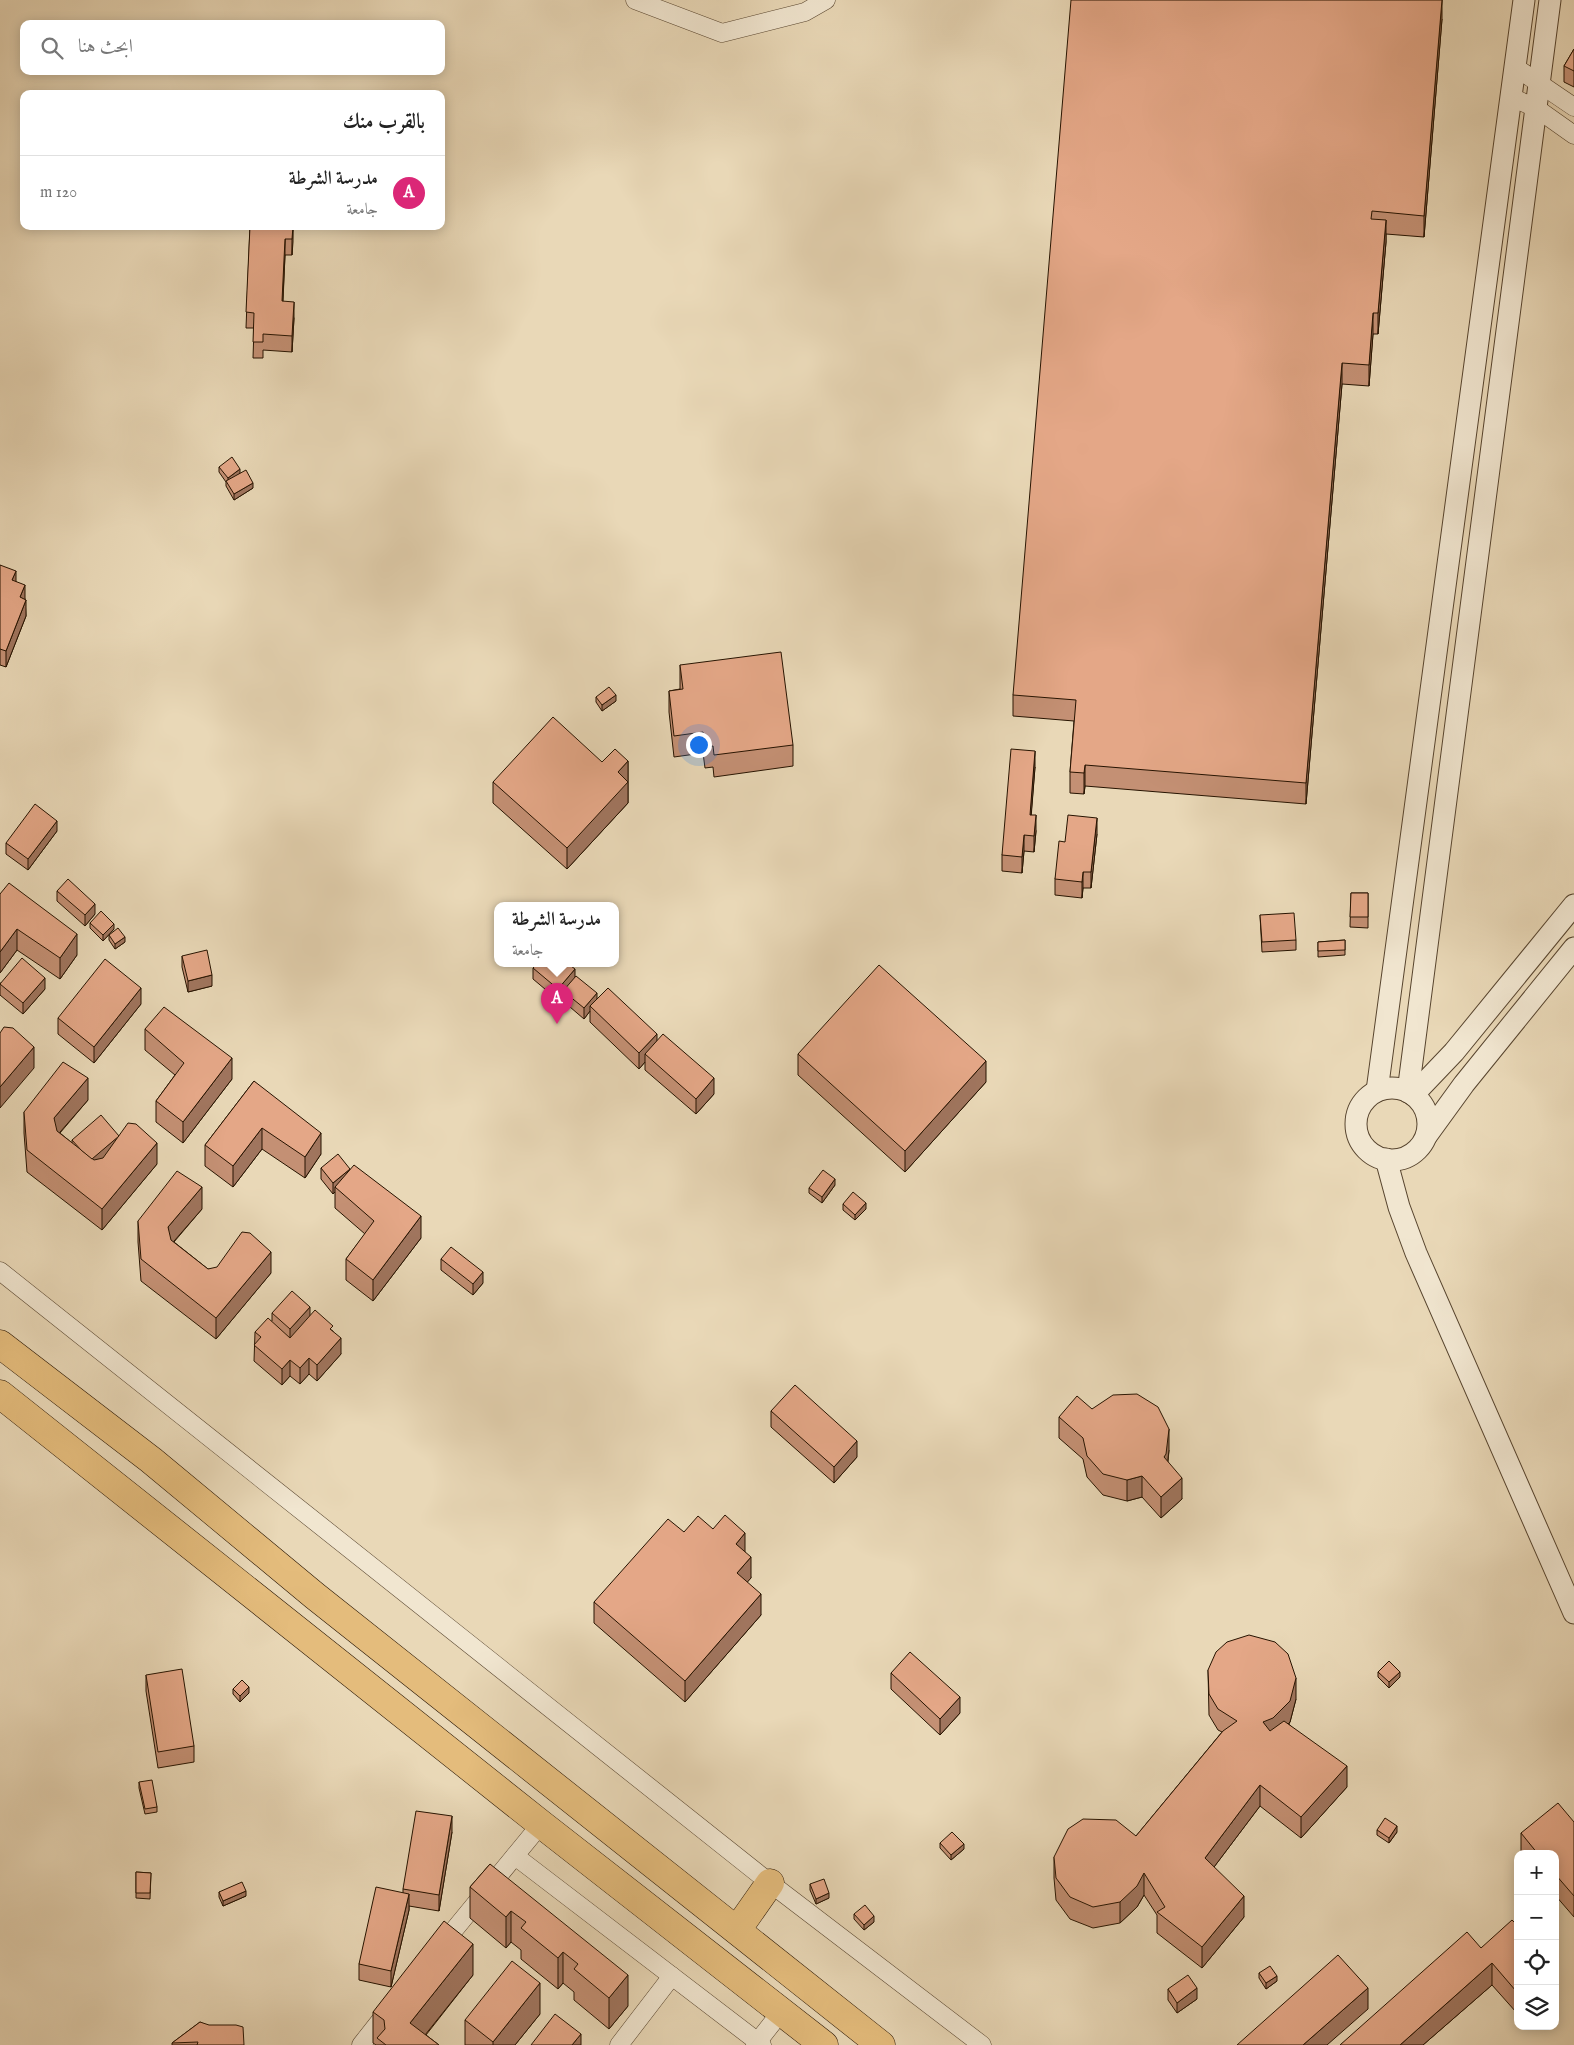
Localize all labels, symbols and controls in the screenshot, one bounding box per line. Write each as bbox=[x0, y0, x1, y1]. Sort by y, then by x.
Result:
search box bbox=[20, 20, 445, 75]
icon: search bbox=[38, 34, 66, 62]
text: ابحث هنا bbox=[78, 35, 133, 59]
text: بالقرب منك bbox=[343, 109, 425, 136]
text: مدرسة الشرطة bbox=[289, 167, 378, 191]
text: 120 m bbox=[40, 183, 77, 203]
text: A bbox=[404, 183, 414, 203]
text: جامعة bbox=[346, 200, 378, 220]
your location bbox=[686, 732, 712, 758]
popup bbox=[494, 902, 619, 967]
text: مدرسة الشرطة bbox=[512, 908, 601, 932]
text: جامعة bbox=[512, 941, 543, 961]
pin: A bbox=[541, 983, 573, 1024]
map controls bbox=[1514, 1850, 1559, 2030]
button: + bbox=[1514, 1850, 1559, 1895]
button: − bbox=[1514, 1895, 1559, 1940]
button: locate bbox=[1514, 1940, 1559, 1985]
button: layers bbox=[1514, 1985, 1559, 2030]

